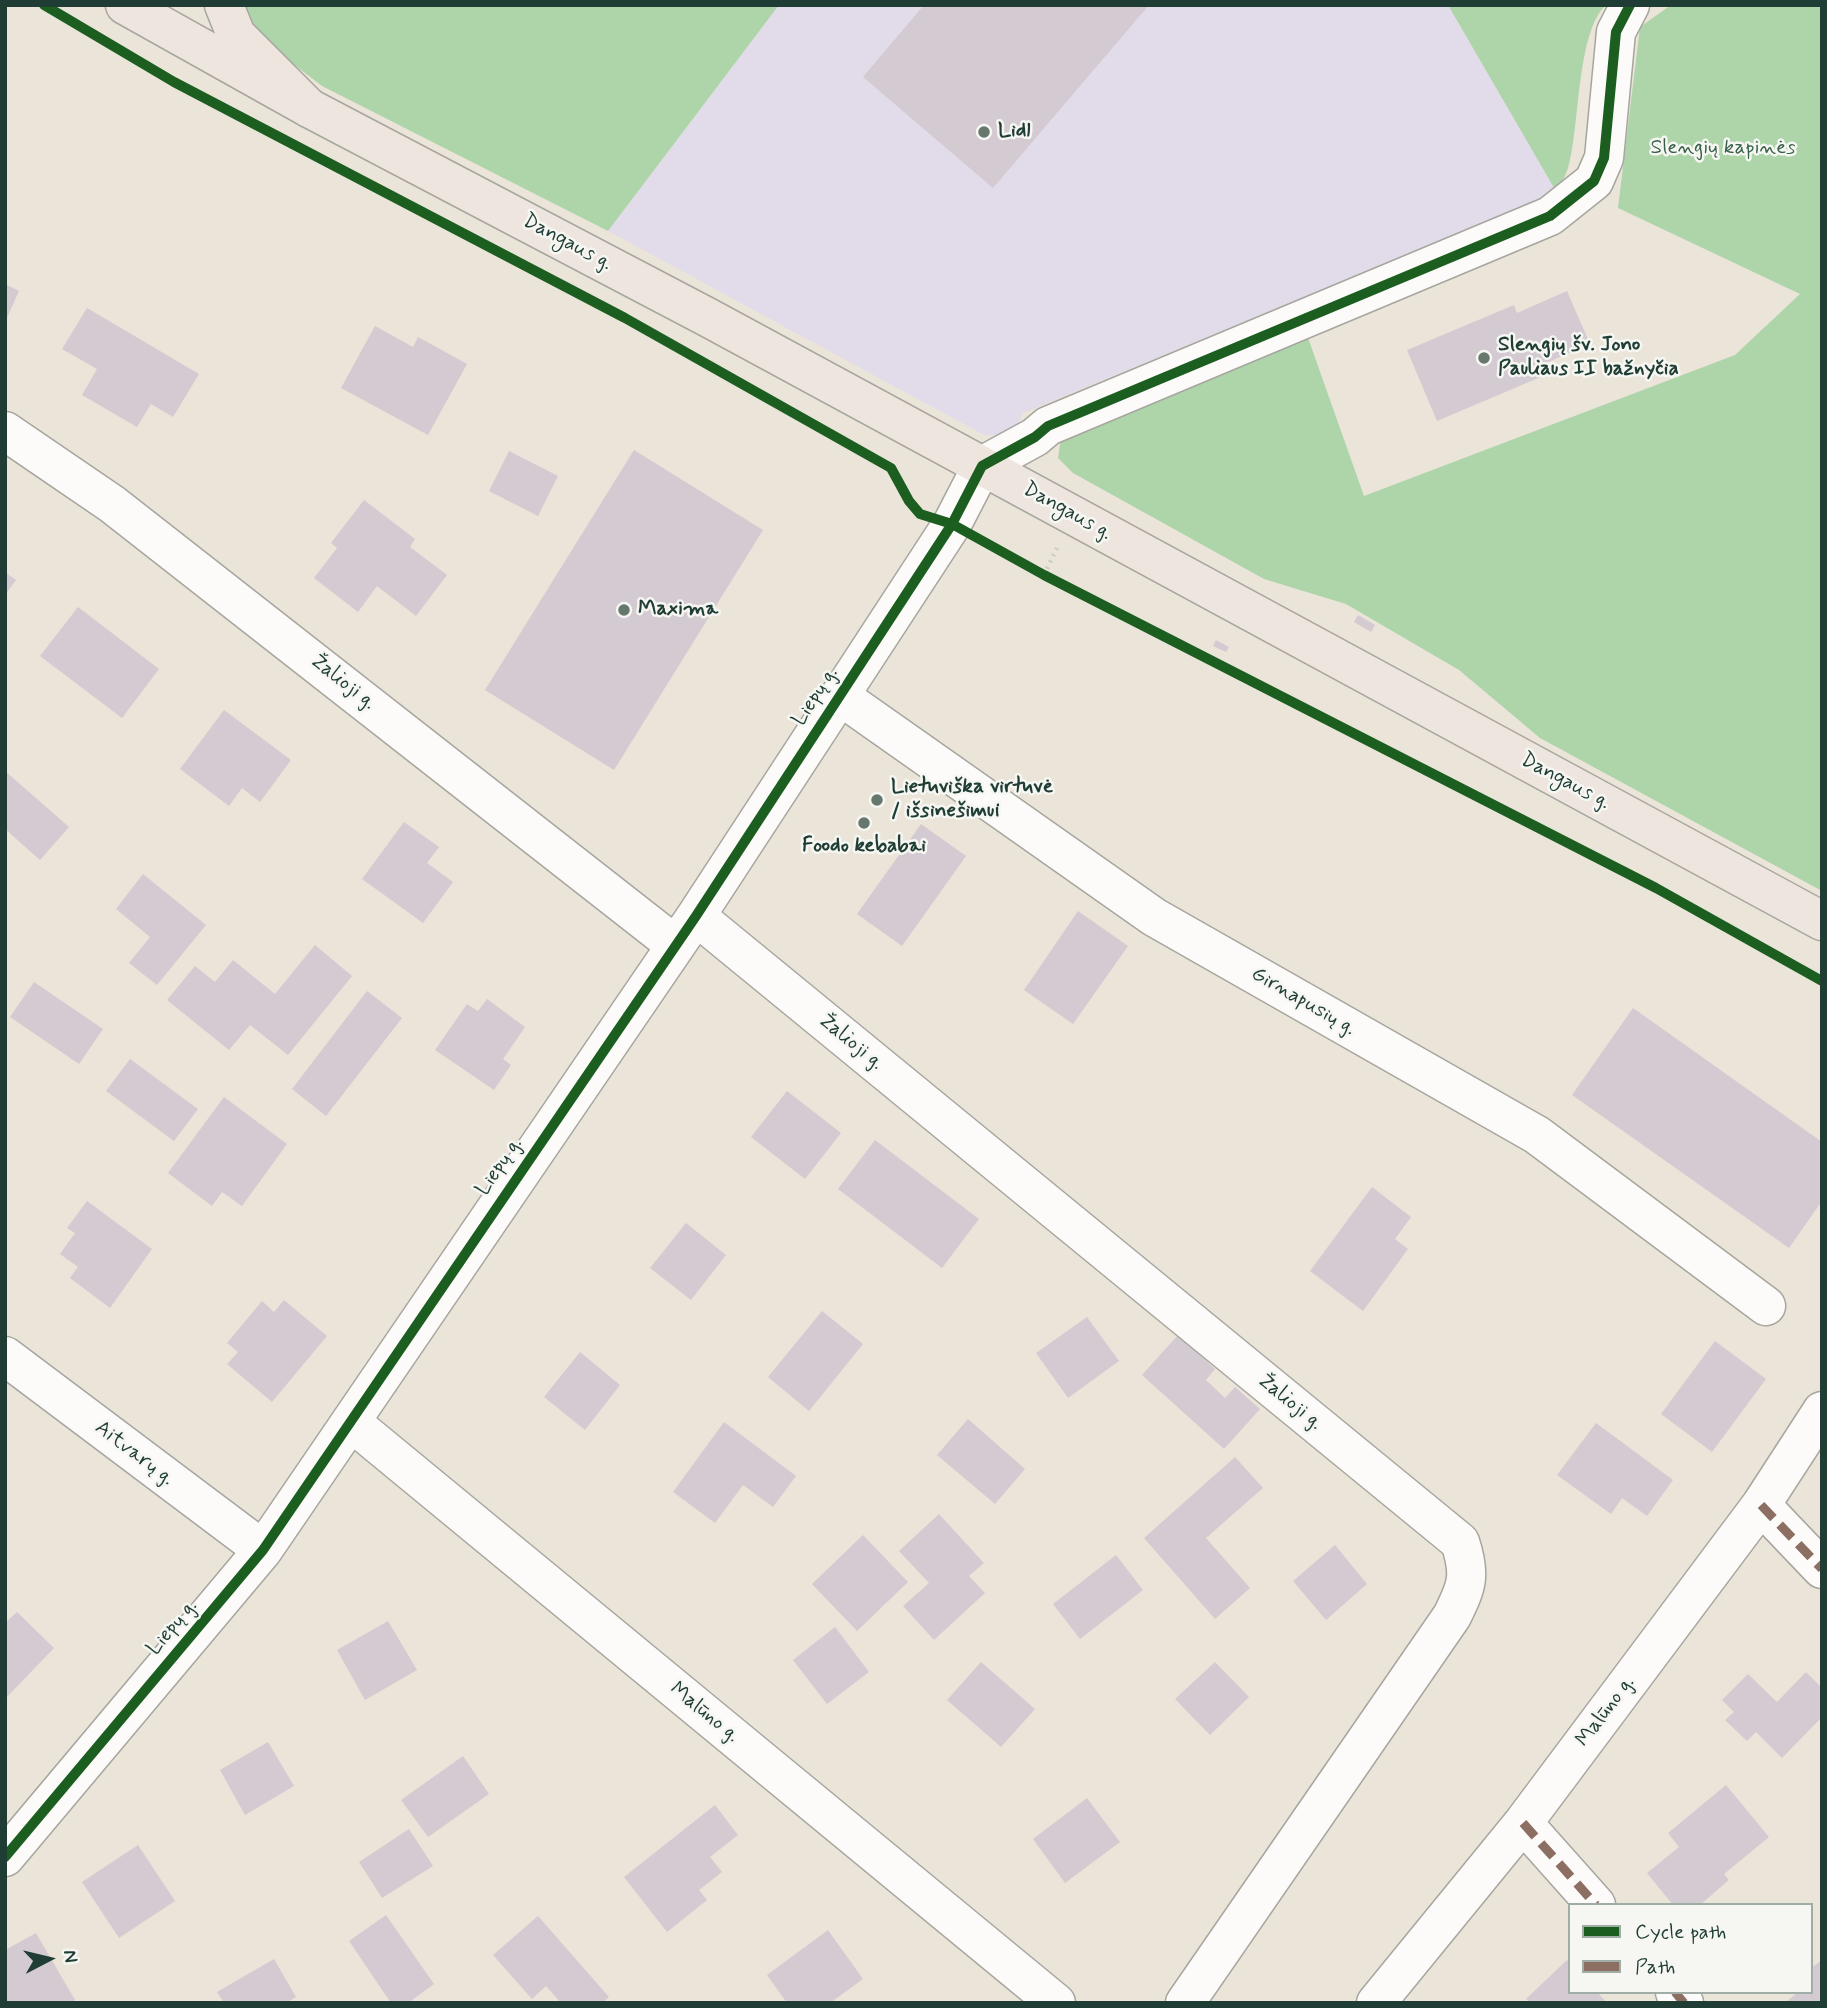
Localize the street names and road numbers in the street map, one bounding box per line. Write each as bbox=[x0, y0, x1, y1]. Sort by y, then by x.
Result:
street label: Dangaus g. bbox=[518, 209, 616, 277]
street label: Dangaus g. bbox=[1018, 477, 1116, 547]
street label: Žalioji g. bbox=[306, 650, 380, 716]
street label: Liepų g. bbox=[788, 663, 844, 731]
street label: Dangaus g. bbox=[1516, 748, 1614, 816]
street label: Girnapusių g. bbox=[1246, 962, 1360, 1042]
street label: Žalioji g. bbox=[814, 1010, 888, 1076]
street label: Liepų g. bbox=[471, 1133, 529, 1201]
street label: Žalioji g. bbox=[1253, 1370, 1327, 1436]
street label: Aitvarų g. bbox=[89, 1416, 179, 1492]
street label: Liepų g. bbox=[142, 1595, 204, 1661]
street label: Malūno g. bbox=[1571, 1671, 1641, 1753]
street label: Malūno g. bbox=[664, 1677, 744, 1749]

